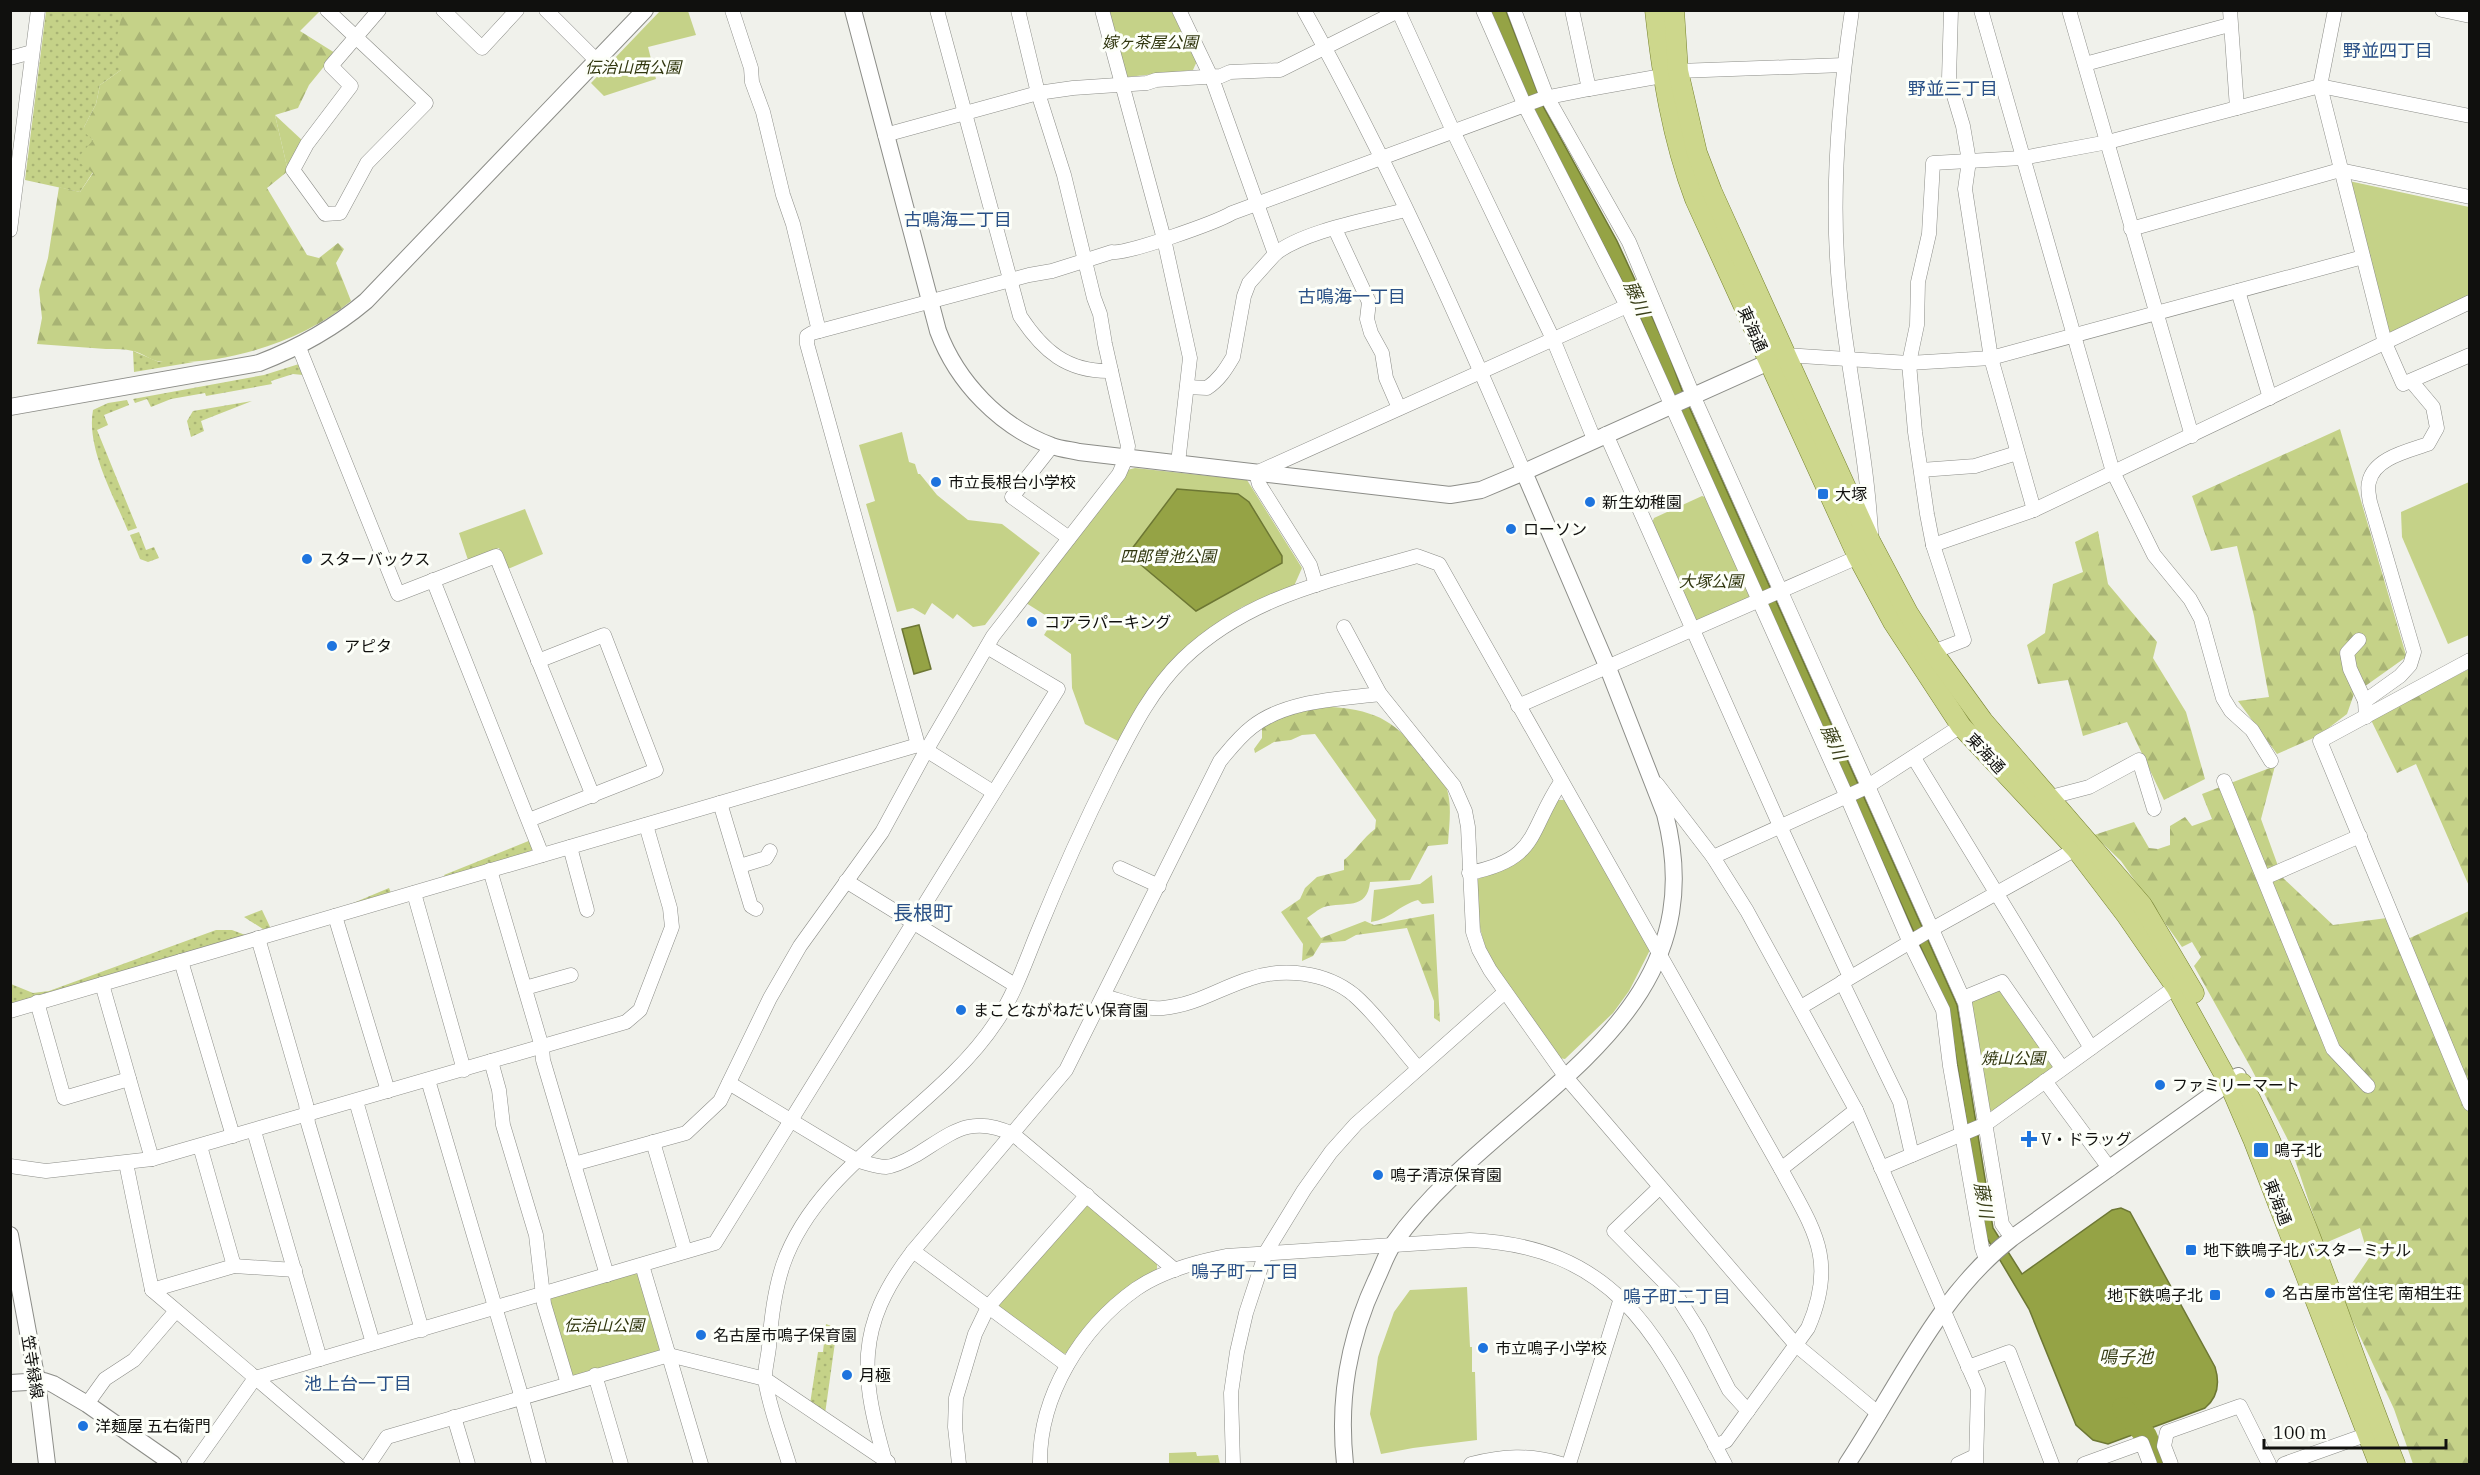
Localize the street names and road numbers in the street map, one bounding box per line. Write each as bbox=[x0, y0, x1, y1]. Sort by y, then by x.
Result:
street label: 東海通 bbox=[1734, 303, 1772, 355]
street label: 東海通 bbox=[1962, 729, 2010, 777]
street label: 東海通 bbox=[2260, 1176, 2296, 1228]
street label: 笠寺緑線 bbox=[18, 1334, 48, 1400]

